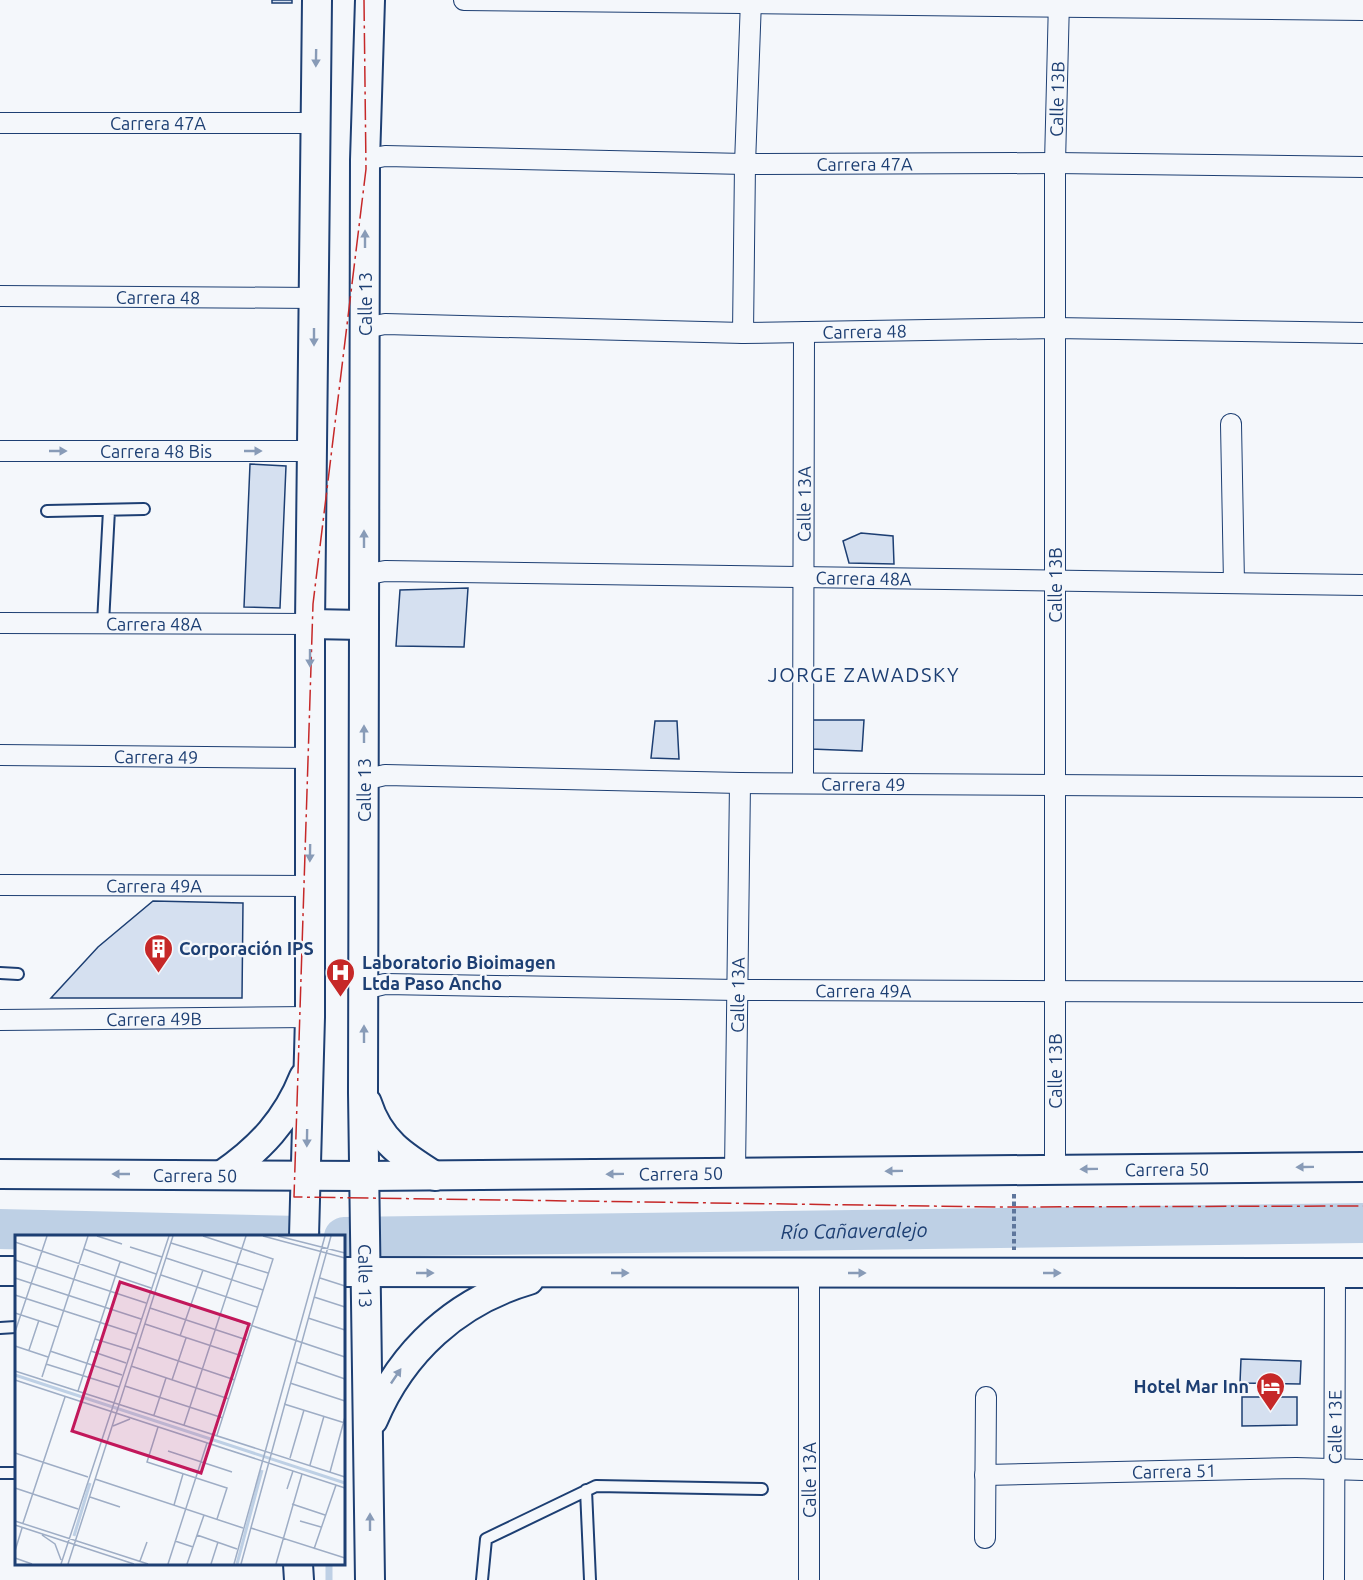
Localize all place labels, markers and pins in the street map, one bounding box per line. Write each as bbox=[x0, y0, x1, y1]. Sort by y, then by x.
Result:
building icon: Corporación IPS bbox=[142, 932, 174, 974]
place label: Corporación IPS bbox=[179, 938, 314, 958]
place label: Laboratorio Bioimagen Ltda Paso Ancho bbox=[362, 952, 556, 993]
hospital icon: Laboratorio Bioimagen Ltda Paso Ancho bbox=[325, 956, 357, 998]
hotel icon: Hotel Mar Inn bbox=[1254, 1370, 1286, 1412]
place label: Hotel Mar Inn bbox=[1134, 1376, 1249, 1396]

